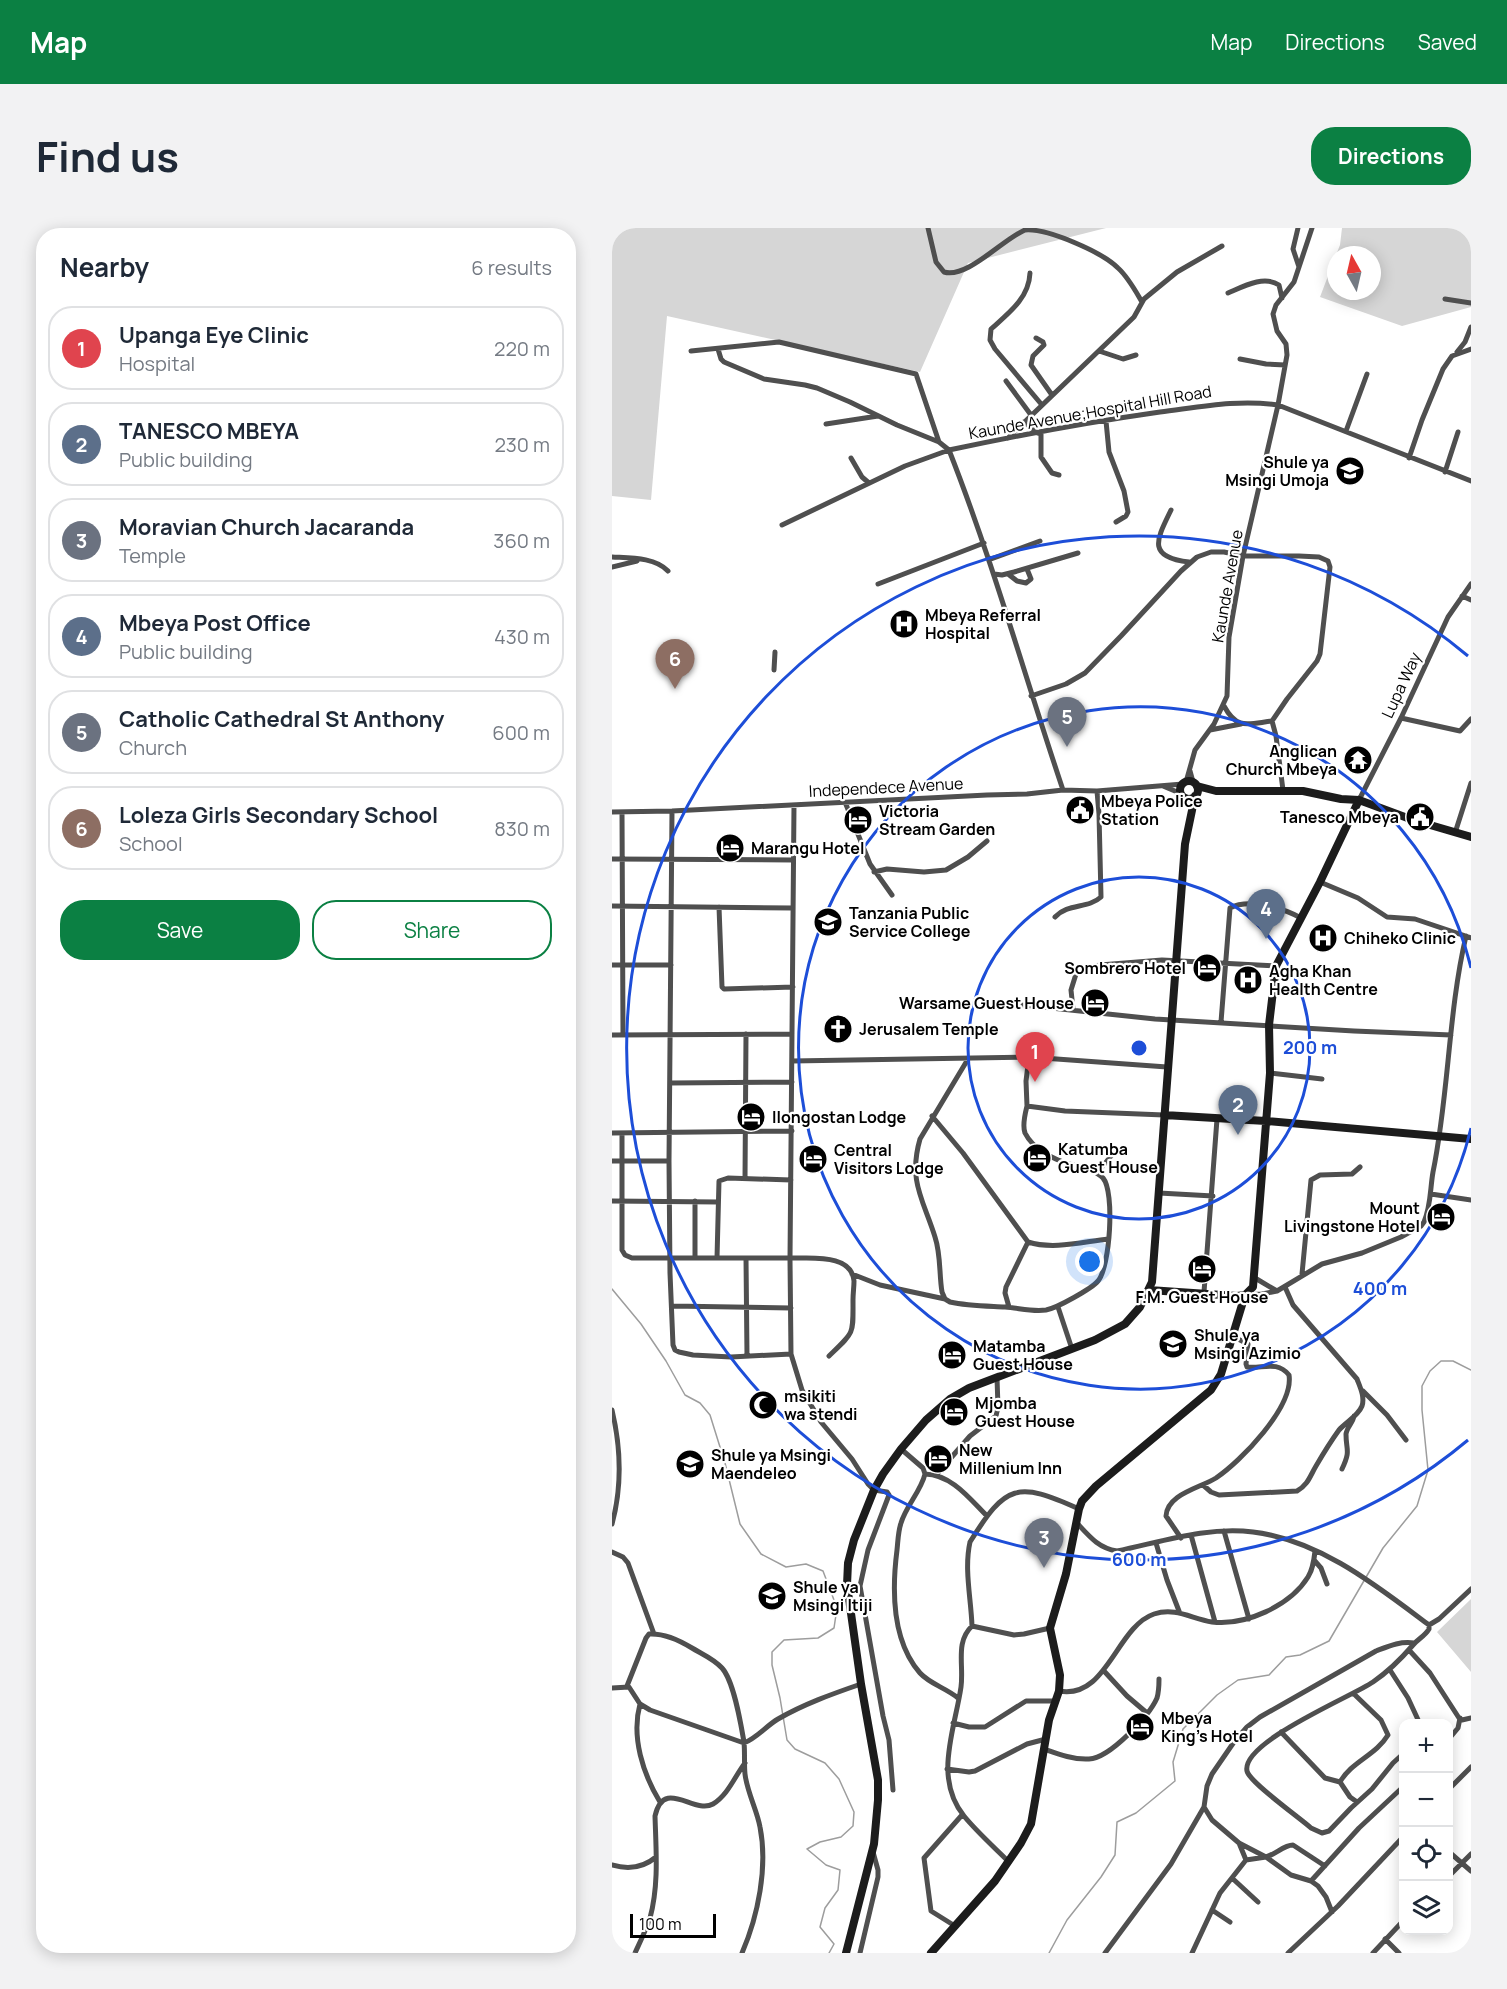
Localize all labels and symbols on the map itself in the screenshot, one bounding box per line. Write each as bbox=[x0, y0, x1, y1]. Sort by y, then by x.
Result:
north arrow bbox=[1327, 246, 1381, 300]
street label: Kaunde Avenue;Hospital Hill Road bbox=[967, 380, 1213, 444]
place label: Shule ya Msingi Umoja bbox=[1225, 451, 1329, 491]
school or university icon: Shule ya Msingi Umoja bbox=[1334, 455, 1366, 487]
street label: Kaunde Avenue bbox=[1206, 528, 1248, 644]
place label: Mbeya Referral Hospital bbox=[925, 604, 1041, 644]
hospital icon: Mbeya Referral Hospital bbox=[888, 608, 920, 640]
pin: 6 bbox=[656, 640, 694, 689]
street label: Lupa Way bbox=[1376, 648, 1426, 722]
pin: 5 bbox=[1048, 698, 1086, 747]
place label: Anglican Church Mbeya bbox=[1226, 740, 1337, 780]
temple icon: Anglican Church Mbeya bbox=[1342, 744, 1374, 776]
street label: Independece Avenue bbox=[808, 772, 964, 802]
place label: Mbeya Police Station bbox=[1101, 790, 1203, 830]
public building icon: Mbeya Police Station bbox=[1064, 794, 1096, 826]
place label: Victoria Stream Garden bbox=[879, 800, 995, 840]
public building icon: Tanesco Mbeya bbox=[1404, 801, 1436, 833]
hotel icon: Victoria Stream Garden bbox=[842, 804, 874, 836]
place label: Tanesco Mbeya bbox=[1280, 806, 1399, 828]
hotel icon: Marangu Hotel bbox=[714, 832, 746, 864]
place label: Marangu Hotel bbox=[751, 837, 864, 859]
pin: 4 bbox=[1246, 890, 1286, 939]
place label: Tanzania Public Service College bbox=[849, 902, 971, 942]
school or university icon: Tanzania Public Service College bbox=[812, 906, 844, 938]
hospital icon: Chiheko Clinic bbox=[1307, 922, 1339, 954]
place label: Chiheko Clinic bbox=[1344, 927, 1456, 949]
hotel icon: Sombrero Hotel bbox=[1191, 952, 1223, 984]
place label: Sombrero Hotel bbox=[1064, 957, 1186, 979]
place label: Agha Khan Health Centre bbox=[1269, 960, 1378, 1000]
hospital icon: Agha Khan Health Centre bbox=[1232, 964, 1264, 996]
hotel icon: Warsame Guest House bbox=[1079, 987, 1111, 1019]
place label: Warsame Guest House bbox=[899, 992, 1074, 1014]
church icon: Jerusalem Temple bbox=[822, 1013, 854, 1045]
place label: Jerusalem Temple bbox=[859, 1018, 999, 1040]
pin: 1 bbox=[1016, 1032, 1054, 1082]
text: 200 m bbox=[1283, 1035, 1337, 1059]
centre of rings bbox=[1129, 1038, 1149, 1058]
pin: 2 bbox=[1218, 1086, 1258, 1135]
hotel icon: Ilongostan Lodge bbox=[735, 1101, 767, 1133]
place label: Ilongostan Lodge bbox=[772, 1106, 907, 1128]
place label: Katumba Guest House bbox=[1058, 1138, 1158, 1178]
place label: Central Visitors Lodge bbox=[834, 1139, 944, 1179]
hotel icon: Katumba Guest House bbox=[1021, 1142, 1053, 1174]
hotel icon: Central Visitors Lodge bbox=[797, 1143, 829, 1175]
place label: Mount Livingstone Hotel bbox=[1284, 1197, 1420, 1237]
hotel icon: Mount Livingstone Hotel bbox=[1425, 1201, 1457, 1233]
your location bbox=[1075, 1247, 1104, 1276]
hotel icon: F.M. Guest House bbox=[1186, 1253, 1218, 1285]
text: 400 m bbox=[1353, 1276, 1407, 1300]
place label: F.M. Guest House bbox=[1135, 1286, 1269, 1308]
place label: Shule ya Msingi Azimio bbox=[1194, 1324, 1301, 1364]
school or university icon: Shule ya Msingi Azimio bbox=[1157, 1328, 1189, 1360]
place label: Matamba Guest House bbox=[973, 1335, 1073, 1375]
hotel icon: Matamba Guest House bbox=[936, 1339, 968, 1371]
place label: msikiti wa stendi bbox=[784, 1385, 858, 1425]
mosque icon: msikiti wa stendi bbox=[747, 1389, 779, 1421]
place label: Mjomba Guest House bbox=[975, 1392, 1075, 1432]
hotel icon: Mjomba Guest House bbox=[938, 1396, 970, 1428]
place label: New Millenium Inn bbox=[959, 1439, 1062, 1479]
hotel icon: New Millenium Inn bbox=[922, 1443, 954, 1475]
place label: Shule ya Msingi Maendeleo bbox=[711, 1444, 831, 1484]
school or university icon: Shule ya Msingi Maendeleo bbox=[674, 1448, 706, 1480]
pin: 3 bbox=[1024, 1518, 1064, 1568]
text: 600 m bbox=[1112, 1547, 1166, 1571]
place label: Shule ya Msingi Itiji bbox=[793, 1576, 872, 1616]
school or university icon: Shule ya Msingi Itiji bbox=[756, 1580, 788, 1612]
place label: Mbeya King's Hotel bbox=[1161, 1707, 1253, 1747]
hotel icon: Mbeya King's Hotel bbox=[1124, 1711, 1156, 1743]
scale bar bbox=[630, 1911, 716, 1938]

